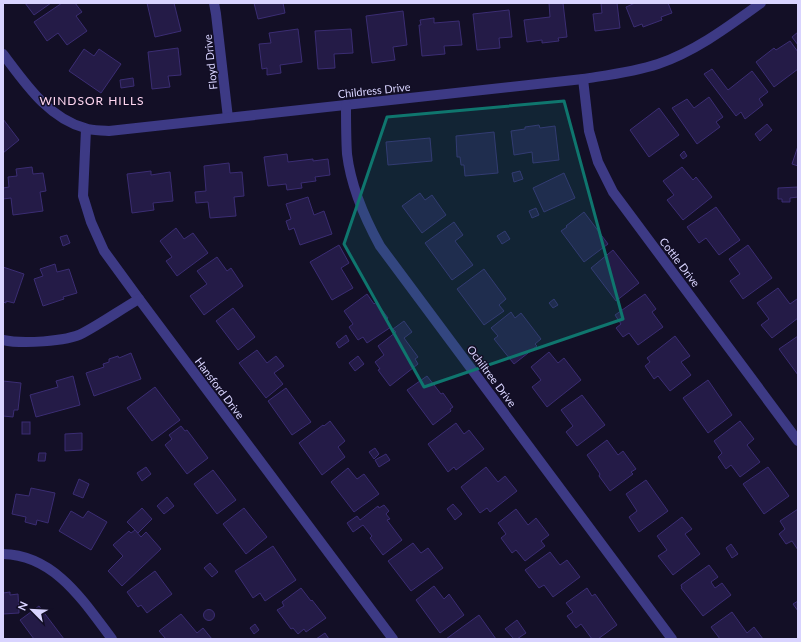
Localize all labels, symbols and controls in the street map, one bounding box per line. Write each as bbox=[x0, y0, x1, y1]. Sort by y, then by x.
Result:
street label: Floyd Drive bbox=[201, 34, 219, 90]
street label: Childress Drive bbox=[337, 80, 411, 100]
district label: WINDSOR HILLS bbox=[39, 93, 145, 108]
street label: Cottle Drive bbox=[657, 235, 703, 289]
street label: Ochiltree Drive bbox=[465, 343, 519, 410]
street label: Hansford Drive bbox=[193, 355, 247, 421]
north arrow bbox=[12, 590, 52, 630]
text: N bbox=[15, 599, 30, 612]

